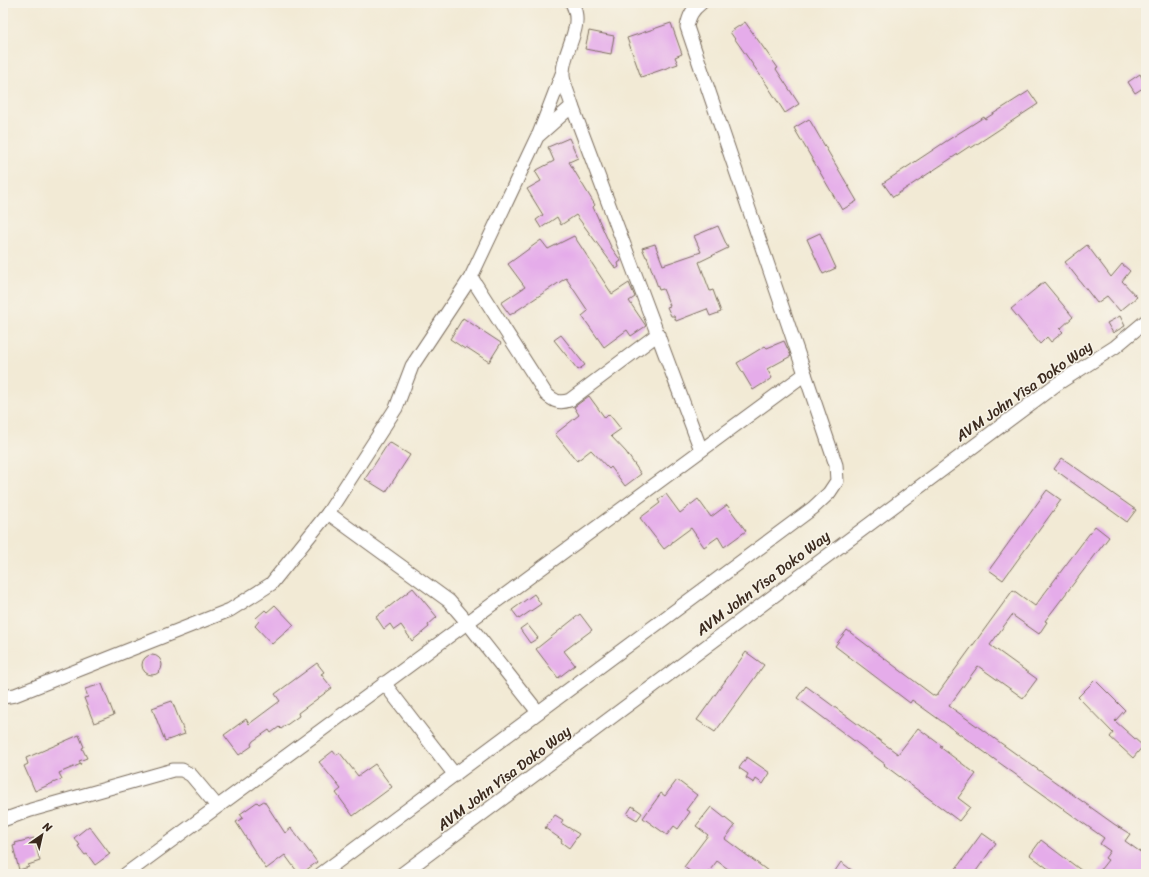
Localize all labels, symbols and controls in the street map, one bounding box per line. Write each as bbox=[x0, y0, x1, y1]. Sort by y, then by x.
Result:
street label: AVM John Yisa Doko Way bbox=[949, 334, 1098, 449]
street label: AVM John Yisa Doko Way bbox=[689, 524, 836, 643]
street label: AVM John Yisa Doko Way bbox=[430, 719, 577, 838]
north arrow bbox=[22, 815, 62, 855]
text: N bbox=[38, 817, 56, 837]

